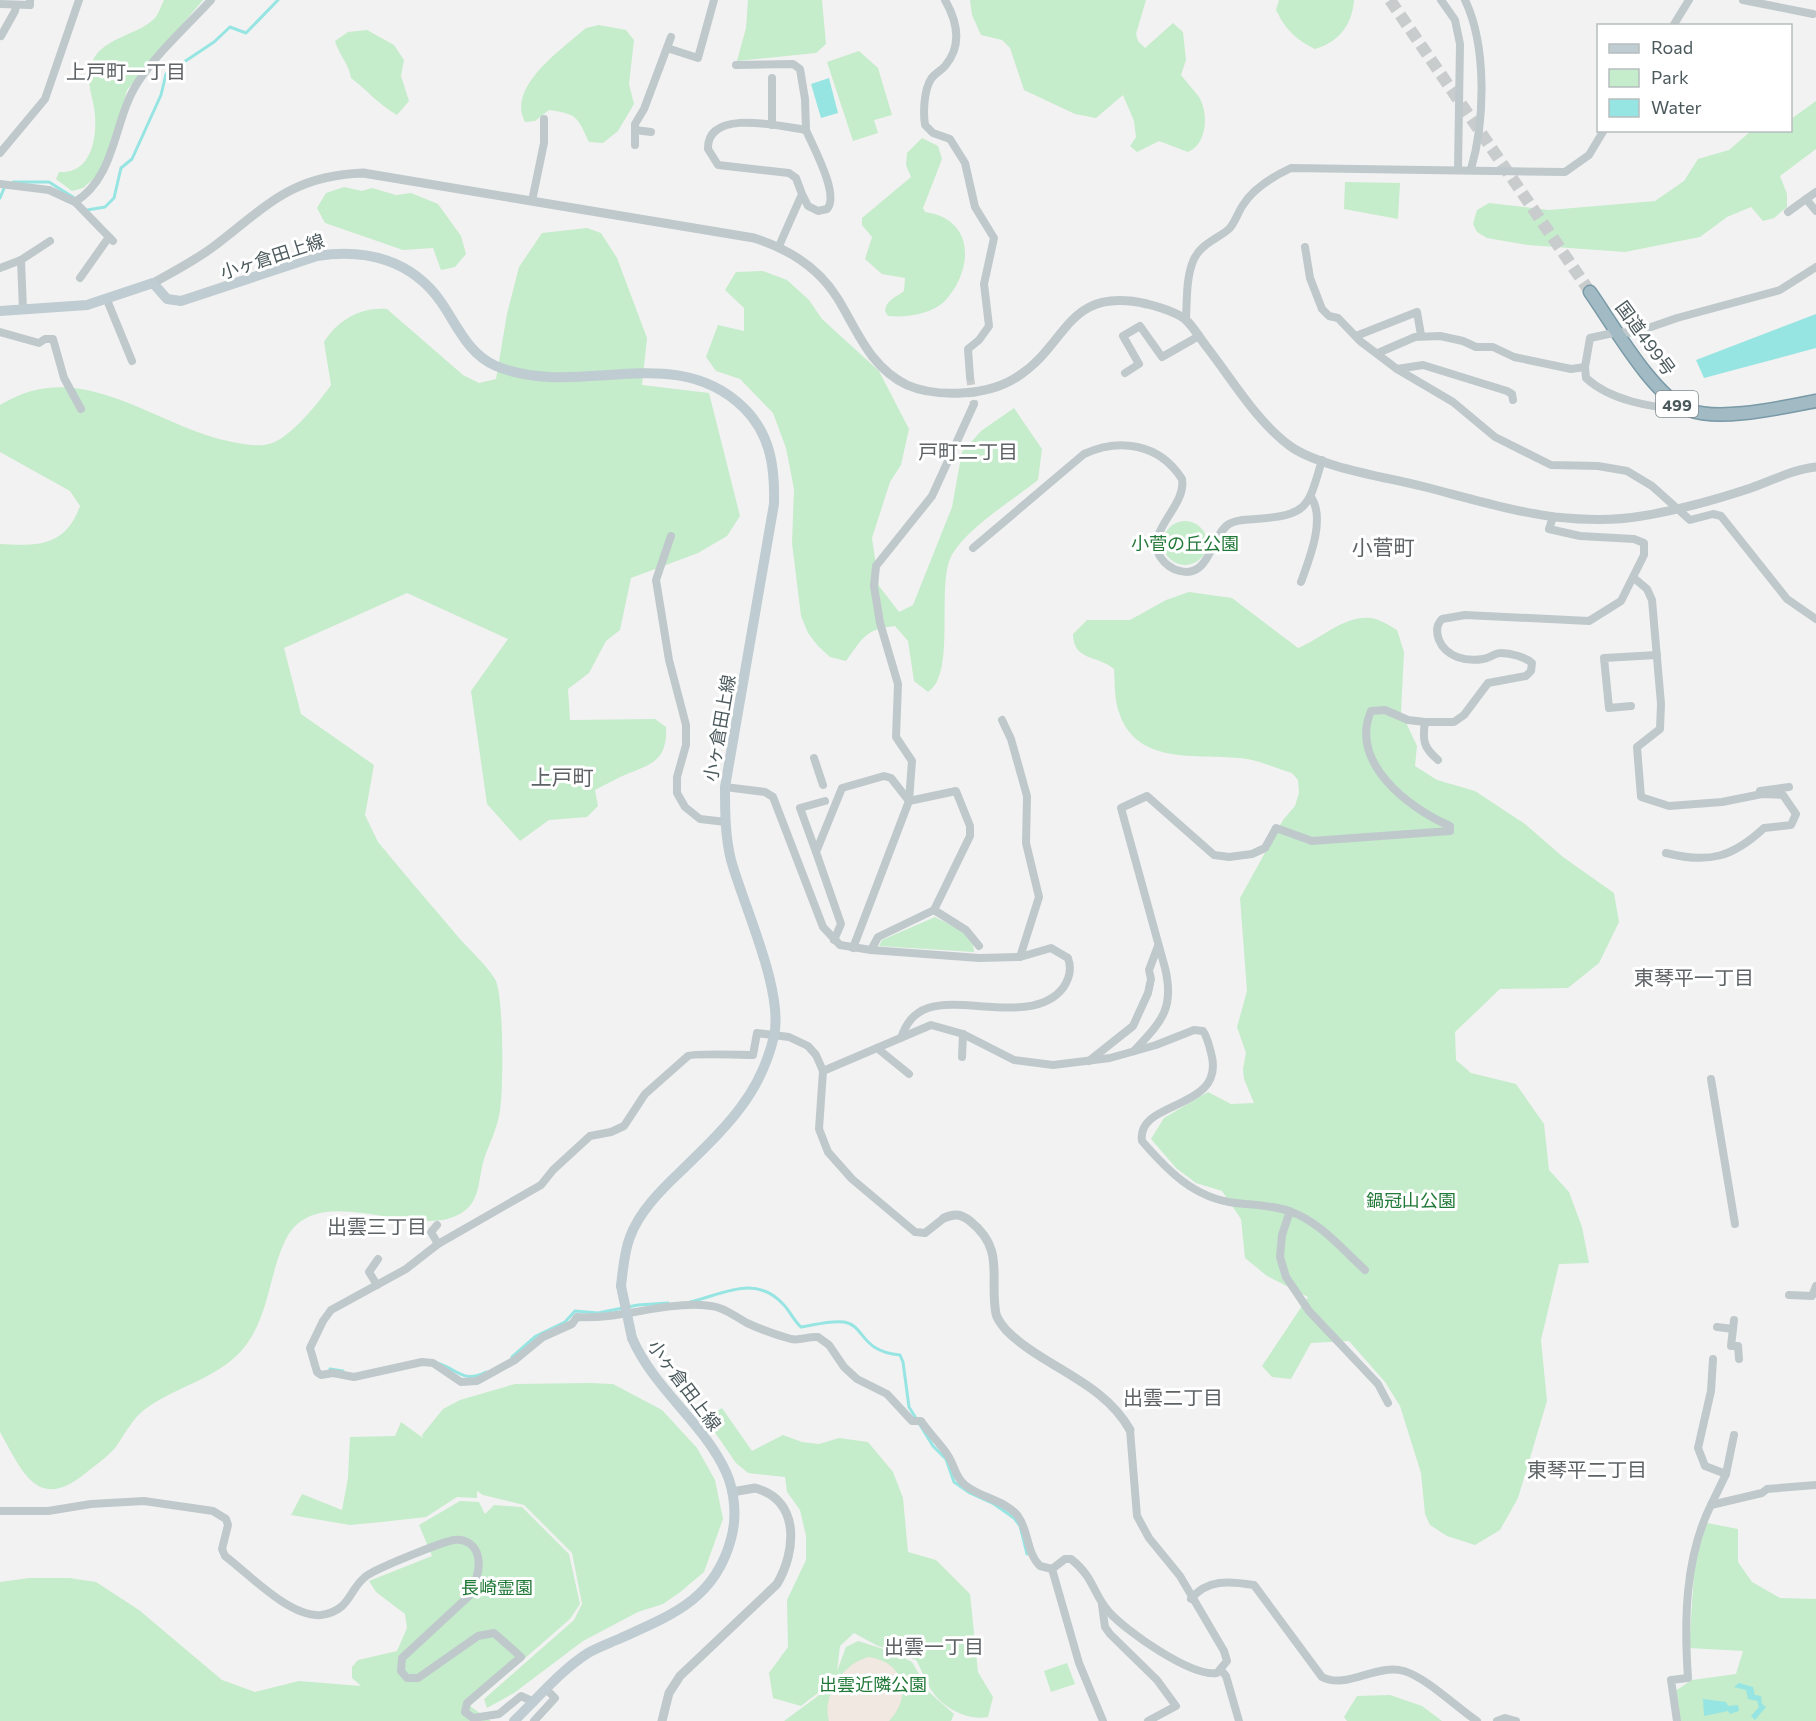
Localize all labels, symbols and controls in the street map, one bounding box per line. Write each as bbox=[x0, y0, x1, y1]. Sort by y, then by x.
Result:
legend bbox=[1597, 24, 1792, 132]
text: Road bbox=[1651, 36, 1693, 58]
district label: 上戸町一丁目 bbox=[66, 59, 186, 83]
text: Park bbox=[1651, 66, 1689, 88]
text: Water bbox=[1651, 96, 1702, 118]
street label: 小ヶ倉田上線 bbox=[217, 229, 327, 283]
street label: 国道499号 bbox=[1612, 296, 1680, 380]
road number: 499 bbox=[1656, 391, 1698, 417]
district label: 戸町二丁目 bbox=[918, 439, 1018, 463]
park label: 小菅の丘公園 bbox=[1131, 532, 1239, 554]
district label: 小菅町 bbox=[1352, 534, 1415, 559]
street label: 小ヶ倉田上線 bbox=[699, 673, 739, 783]
district label: 上戸町 bbox=[531, 764, 594, 789]
district label: 東琴平一丁目 bbox=[1634, 965, 1754, 989]
park label: 鍋冠山公園 bbox=[1366, 1189, 1456, 1211]
district label: 出雲三丁目 bbox=[327, 1214, 427, 1238]
street label: 小ヶ倉田上線 bbox=[644, 1335, 726, 1435]
district label: 出雲二丁目 bbox=[1123, 1385, 1223, 1409]
district label: 東琴平二丁目 bbox=[1527, 1457, 1647, 1481]
park label: 長崎霊園 bbox=[461, 1576, 533, 1598]
district label: 出雲一丁目 bbox=[884, 1634, 984, 1658]
park label: 出雲近隣公園 bbox=[819, 1673, 927, 1695]

